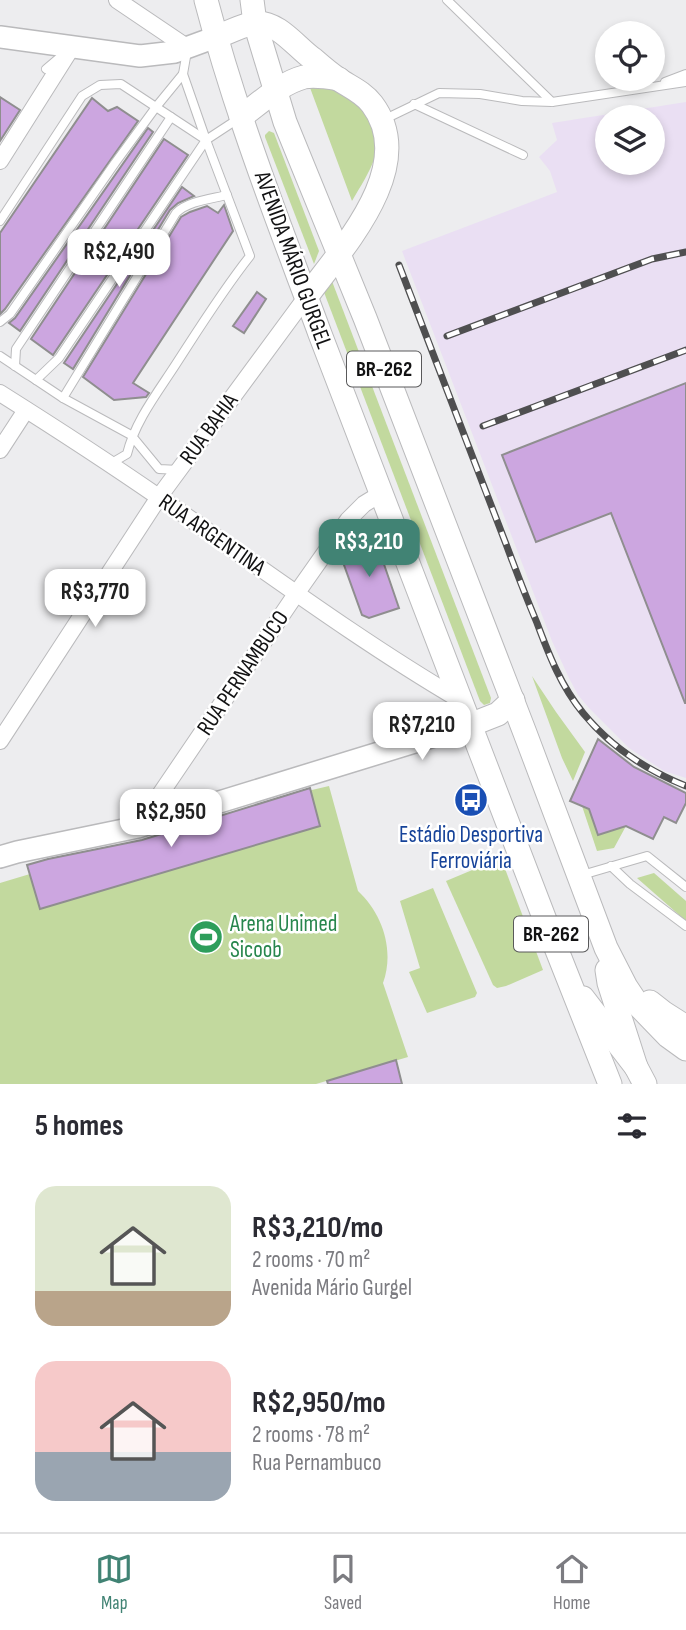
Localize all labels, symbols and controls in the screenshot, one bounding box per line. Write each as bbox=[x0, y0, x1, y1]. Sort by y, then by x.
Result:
map controls bbox=[595, 21, 665, 175]
button: locate bbox=[595, 21, 665, 91]
button: layers bbox=[595, 105, 665, 175]
street label: AVENIDA MÁRIO GURGEL bbox=[248, 167, 338, 353]
pin: R$2,490 bbox=[54, 230, 184, 289]
text: R$2,490 bbox=[83, 238, 155, 266]
road number: BR-262 bbox=[347, 352, 421, 386]
street label: RUA BAHIA bbox=[174, 388, 244, 470]
street label: RUA ARGENTINA bbox=[153, 488, 271, 582]
pin: R$3,210 bbox=[304, 520, 434, 579]
text: R$3,210 bbox=[335, 528, 403, 556]
pin: R$3,770 bbox=[30, 570, 160, 629]
text: R$3,770 bbox=[61, 578, 129, 606]
street label: RUA PERNAMBUCO bbox=[191, 605, 295, 741]
pin: R$7,210 bbox=[357, 702, 487, 762]
text: R$7,210 bbox=[389, 711, 455, 739]
bus stop icon: Estádio Desportiva Ferroviária bbox=[452, 781, 490, 819]
pin: R$2,950 bbox=[106, 790, 236, 849]
text: R$2,950 bbox=[136, 798, 206, 826]
place label: Estádio Desportiva Ferroviária bbox=[399, 821, 543, 875]
place label: Arena Unimed Sicoob bbox=[229, 910, 337, 964]
road number: BR-262 bbox=[514, 916, 588, 951]
sports icon: Arena Unimed Sicoob bbox=[187, 918, 225, 956]
icon: filters bbox=[613, 1107, 651, 1145]
text: 5 homes bbox=[35, 1108, 124, 1144]
text: R$3,210/mo bbox=[252, 1210, 383, 1246]
icon: home bbox=[91, 1214, 175, 1298]
text: 2 rooms · 70 m² bbox=[252, 1246, 370, 1274]
text: Avenida Mário Gurgel bbox=[252, 1274, 412, 1302]
text: R$2,950/mo bbox=[252, 1385, 386, 1421]
icon: home bbox=[91, 1389, 175, 1473]
text: 2 rooms · 78 m² bbox=[252, 1421, 370, 1449]
text: Rua Pernambuco bbox=[252, 1449, 382, 1477]
tab: Map bbox=[95, 1550, 133, 1615]
tab: Saved bbox=[324, 1550, 362, 1615]
tab: Home bbox=[553, 1550, 591, 1615]

